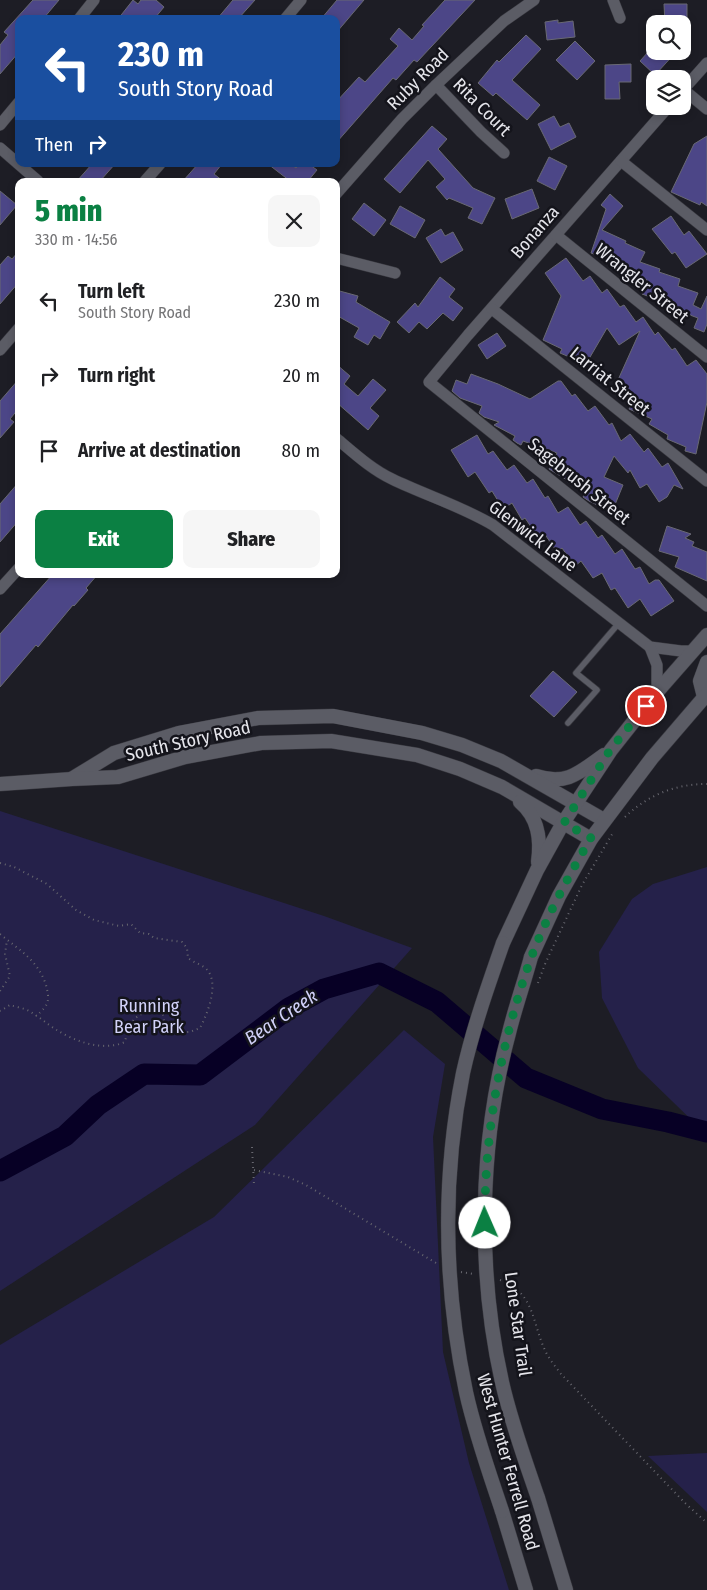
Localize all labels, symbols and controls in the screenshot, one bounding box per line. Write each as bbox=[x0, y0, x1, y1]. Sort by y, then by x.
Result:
map controls bbox=[646, 15, 691, 115]
button: search bbox=[646, 15, 691, 60]
text: 230 m bbox=[118, 33, 204, 75]
icon: left bbox=[35, 35, 100, 100]
street label: Ruby Road bbox=[383, 44, 453, 114]
button: layers bbox=[646, 70, 691, 115]
street label: Rita Court bbox=[448, 73, 516, 141]
text: South Story Road bbox=[118, 75, 274, 102]
icon: right bbox=[83, 130, 111, 158]
text: Then bbox=[35, 133, 73, 156]
text: 5 min bbox=[35, 193, 102, 229]
button: close bbox=[268, 195, 320, 247]
street label: Bonanza bbox=[506, 201, 564, 263]
text: 330 m · 14:56 bbox=[35, 230, 117, 249]
street label: Wrangler Street bbox=[591, 239, 693, 328]
text: Turn left bbox=[78, 280, 145, 303]
icon: left bbox=[35, 287, 63, 315]
text: 230 m bbox=[274, 289, 320, 312]
text: South Story Road bbox=[78, 303, 191, 322]
street label: Larriat Street bbox=[565, 342, 655, 420]
icon: right bbox=[35, 362, 63, 390]
text: Turn right bbox=[78, 364, 155, 387]
text: 20 m bbox=[283, 364, 320, 387]
street label: Sagebrush Street bbox=[523, 433, 635, 529]
icon: arrive bbox=[35, 437, 63, 465]
text: Arrive at destination bbox=[78, 439, 241, 462]
text: 80 m bbox=[282, 439, 320, 462]
street label: Glenwick Lane bbox=[484, 496, 582, 576]
button: Exit bbox=[35, 510, 173, 568]
button: Share bbox=[183, 510, 320, 568]
pin bbox=[625, 685, 667, 727]
icon: arrive bbox=[632, 692, 660, 720]
street label: South Story Road bbox=[124, 716, 252, 766]
water label: Bear Creek bbox=[240, 984, 322, 1050]
park label: Running Bear Park bbox=[114, 995, 185, 1038]
position arrow bbox=[458, 1196, 510, 1248]
street label: Lone Star Trail bbox=[500, 1270, 536, 1378]
street label: West Hunter Ferrell Road bbox=[472, 1371, 544, 1553]

